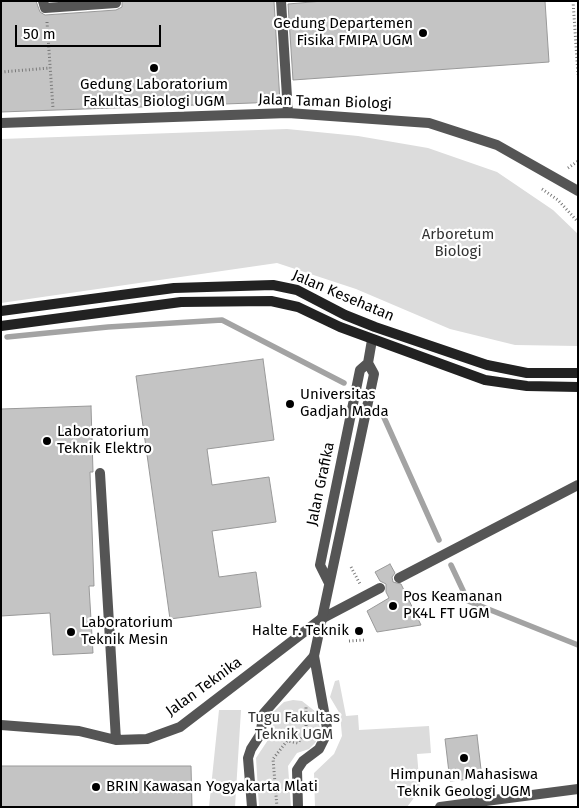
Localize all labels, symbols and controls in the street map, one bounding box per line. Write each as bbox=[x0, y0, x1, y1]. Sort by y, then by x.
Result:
scale bar bbox=[18, 15, 164, 47]
place label: Gedung Departemen Fisika FMIPA UGM bbox=[273, 15, 413, 50]
text: 50 m bbox=[23, 25, 56, 43]
marker: Gedung Departemen Fisika FMIPA UGM bbox=[417, 27, 429, 39]
marker: Gedung Laboratorium Fakultas Biologi UGM bbox=[148, 62, 160, 74]
place label: Gedung Laboratorium Fakultas Biologi UGM bbox=[80, 76, 228, 111]
street label: Jalan Taman Biologi bbox=[258, 91, 392, 113]
park label: Arboretum Biologi bbox=[422, 226, 494, 261]
street label: Jalan Kesehatan bbox=[289, 266, 397, 326]
place label: Universitas Gadjah Mada bbox=[300, 386, 389, 421]
marker: Universitas Gadjah Mada bbox=[284, 398, 296, 410]
place label: Laboratorium Teknik Elektro bbox=[57, 423, 152, 458]
marker: Laboratorium Teknik Elektro bbox=[41, 435, 53, 447]
street label: Jalan Grafika bbox=[303, 441, 339, 527]
place label: Pos Keamanan PK4L FT UGM bbox=[403, 588, 503, 623]
marker: Pos Keamanan PK4L FT UGM bbox=[387, 600, 399, 612]
place label: Laboratorium Teknik Mesin bbox=[81, 614, 173, 649]
place label: Halte F. Teknik bbox=[252, 622, 349, 640]
marker: Halte F. Teknik bbox=[353, 625, 365, 637]
marker: Laboratorium Teknik Mesin bbox=[65, 626, 77, 638]
street label: Jalan Teknika bbox=[163, 653, 245, 721]
park label: Tugu Fakultas Teknik UGM bbox=[248, 709, 340, 744]
marker: Himpunan Mahasiswa Teknik Geologi UGM bbox=[458, 752, 470, 764]
place label: Himpunan Mahasiswa Teknik Geologi UGM bbox=[390, 766, 538, 801]
place label: BRIN Kawasan Yogyakarta Mlati bbox=[106, 778, 318, 796]
marker: BRIN Kawasan Yogyakarta Mlati bbox=[90, 781, 102, 793]

